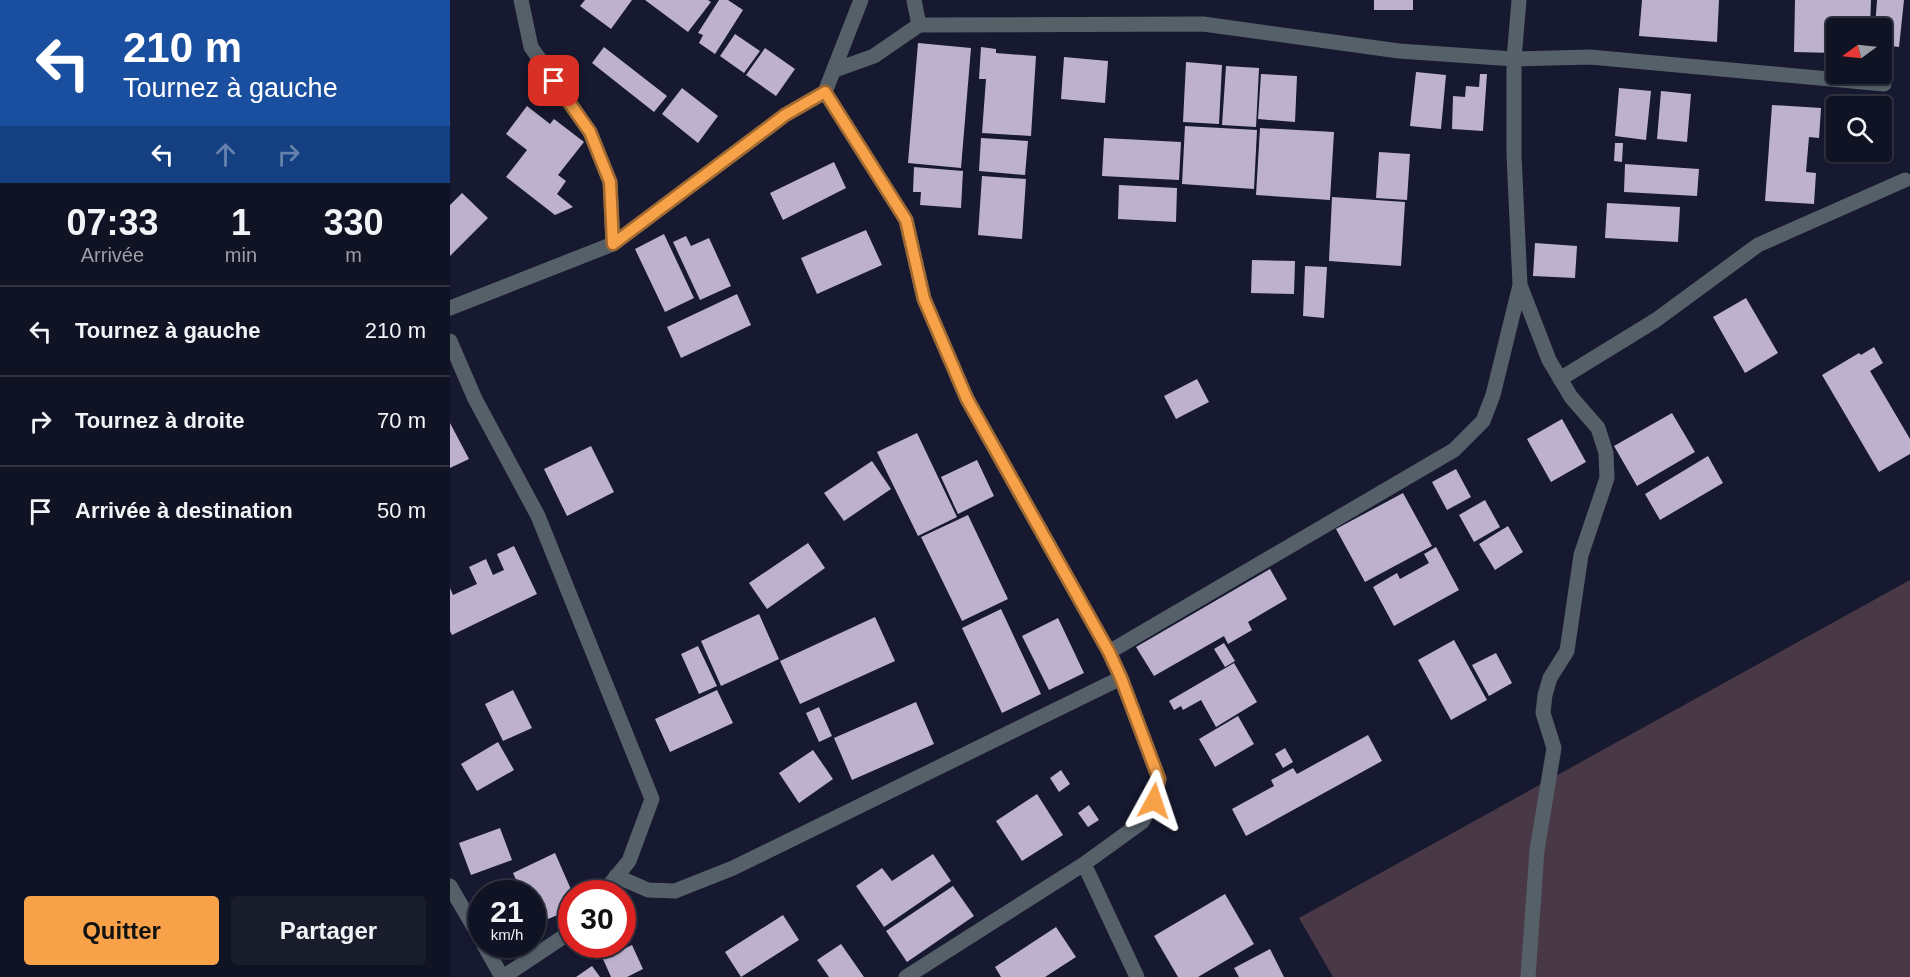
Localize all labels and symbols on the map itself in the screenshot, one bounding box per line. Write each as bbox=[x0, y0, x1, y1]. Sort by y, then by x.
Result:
north arrow bbox=[1826, 18, 1892, 84]
pin bbox=[528, 55, 579, 106]
position arrow bbox=[1122, 769, 1186, 833]
speed limit sign: 30 bbox=[558, 880, 636, 958]

